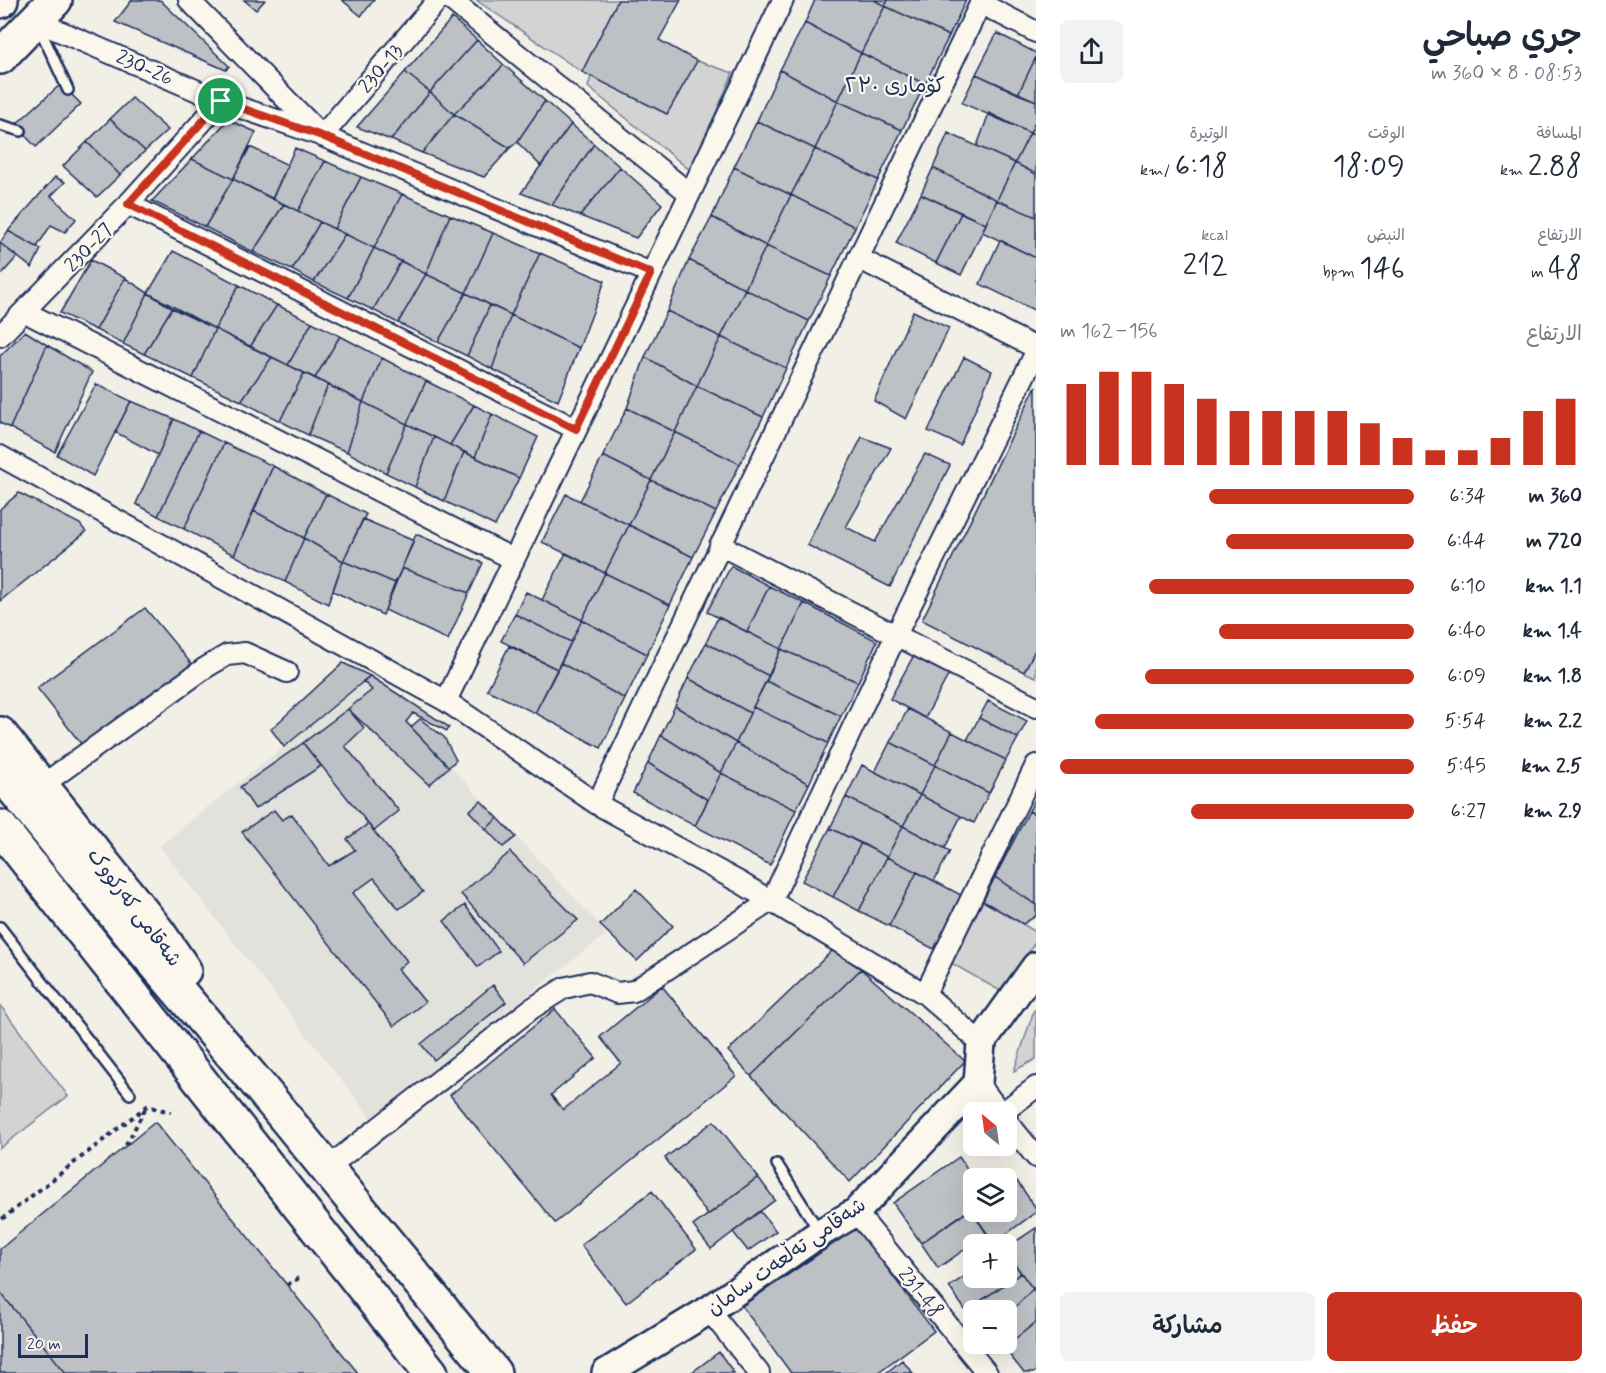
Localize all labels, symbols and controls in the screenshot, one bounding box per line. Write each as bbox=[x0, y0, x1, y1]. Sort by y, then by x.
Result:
text: جري صباحي bbox=[1422, 15, 1582, 59]
button: share bbox=[1060, 20, 1123, 83]
street label: 230-13 bbox=[353, 39, 410, 99]
street label: 230-26 bbox=[111, 44, 177, 93]
text: 08:53 · 8 × 360 m bbox=[1431, 60, 1582, 87]
district label: کۆماری ٢٣٠ bbox=[845, 72, 945, 100]
pin bbox=[195, 75, 246, 126]
icon: arrive bbox=[204, 84, 237, 117]
text: الوتيرة bbox=[1189, 123, 1228, 144]
text: الوقت bbox=[1368, 123, 1405, 144]
text: المسافة bbox=[1536, 123, 1582, 144]
text: 6:18 bbox=[1175, 147, 1228, 186]
text: 18:09 bbox=[1332, 147, 1405, 186]
text: 2.88 bbox=[1528, 147, 1582, 186]
text: /km bbox=[1140, 160, 1175, 181]
text: km bbox=[1500, 160, 1528, 181]
street label: 230-27 bbox=[59, 217, 119, 279]
text: kcal bbox=[1201, 225, 1228, 246]
text: النبض bbox=[1367, 225, 1405, 246]
text: الارتفاع bbox=[1537, 225, 1582, 246]
text: 212 bbox=[1183, 246, 1228, 285]
text: 146 bbox=[1359, 249, 1405, 288]
text: 48 bbox=[1548, 249, 1582, 288]
text: bpm bbox=[1323, 262, 1359, 283]
text: m bbox=[1531, 262, 1548, 283]
text: 156–162 m bbox=[1060, 318, 1158, 345]
text: الارتفاع bbox=[1526, 321, 1582, 348]
text: 6:34 bbox=[1449, 483, 1486, 510]
text: 360 m bbox=[1529, 483, 1582, 510]
text: 6:44 bbox=[1447, 528, 1486, 555]
text: 720 m bbox=[1526, 528, 1582, 555]
text: 6:10 bbox=[1450, 573, 1486, 600]
text: 1.1 km bbox=[1525, 573, 1582, 600]
text: 6:40 bbox=[1447, 618, 1486, 645]
text: 1.4 km bbox=[1523, 618, 1582, 645]
text: 6:09 bbox=[1447, 663, 1486, 690]
text: 1.8 km bbox=[1523, 663, 1582, 690]
text: 5:54 bbox=[1445, 708, 1486, 735]
text: 2.2 km bbox=[1524, 708, 1582, 735]
text: 5:45 bbox=[1446, 753, 1486, 780]
text: 2.5 km bbox=[1521, 753, 1582, 780]
text: 6:27 bbox=[1451, 798, 1486, 825]
text: 2.9 km bbox=[1524, 798, 1582, 825]
street label: شەقامی کەرکووک bbox=[80, 843, 187, 973]
north arrow bbox=[963, 1102, 1017, 1156]
map controls bbox=[963, 1102, 1017, 1354]
button: layers bbox=[963, 1168, 1017, 1222]
street label: شەقامی تەڵعەت سامان bbox=[701, 1191, 872, 1322]
button: + bbox=[963, 1234, 1017, 1288]
street label: 231-48 bbox=[891, 1262, 948, 1324]
button: مشاركة bbox=[1060, 1292, 1315, 1361]
button: حفظ bbox=[1327, 1292, 1582, 1361]
button: − bbox=[963, 1300, 1017, 1354]
scale bar bbox=[18, 1331, 88, 1358]
text: 20 m bbox=[27, 1334, 61, 1355]

